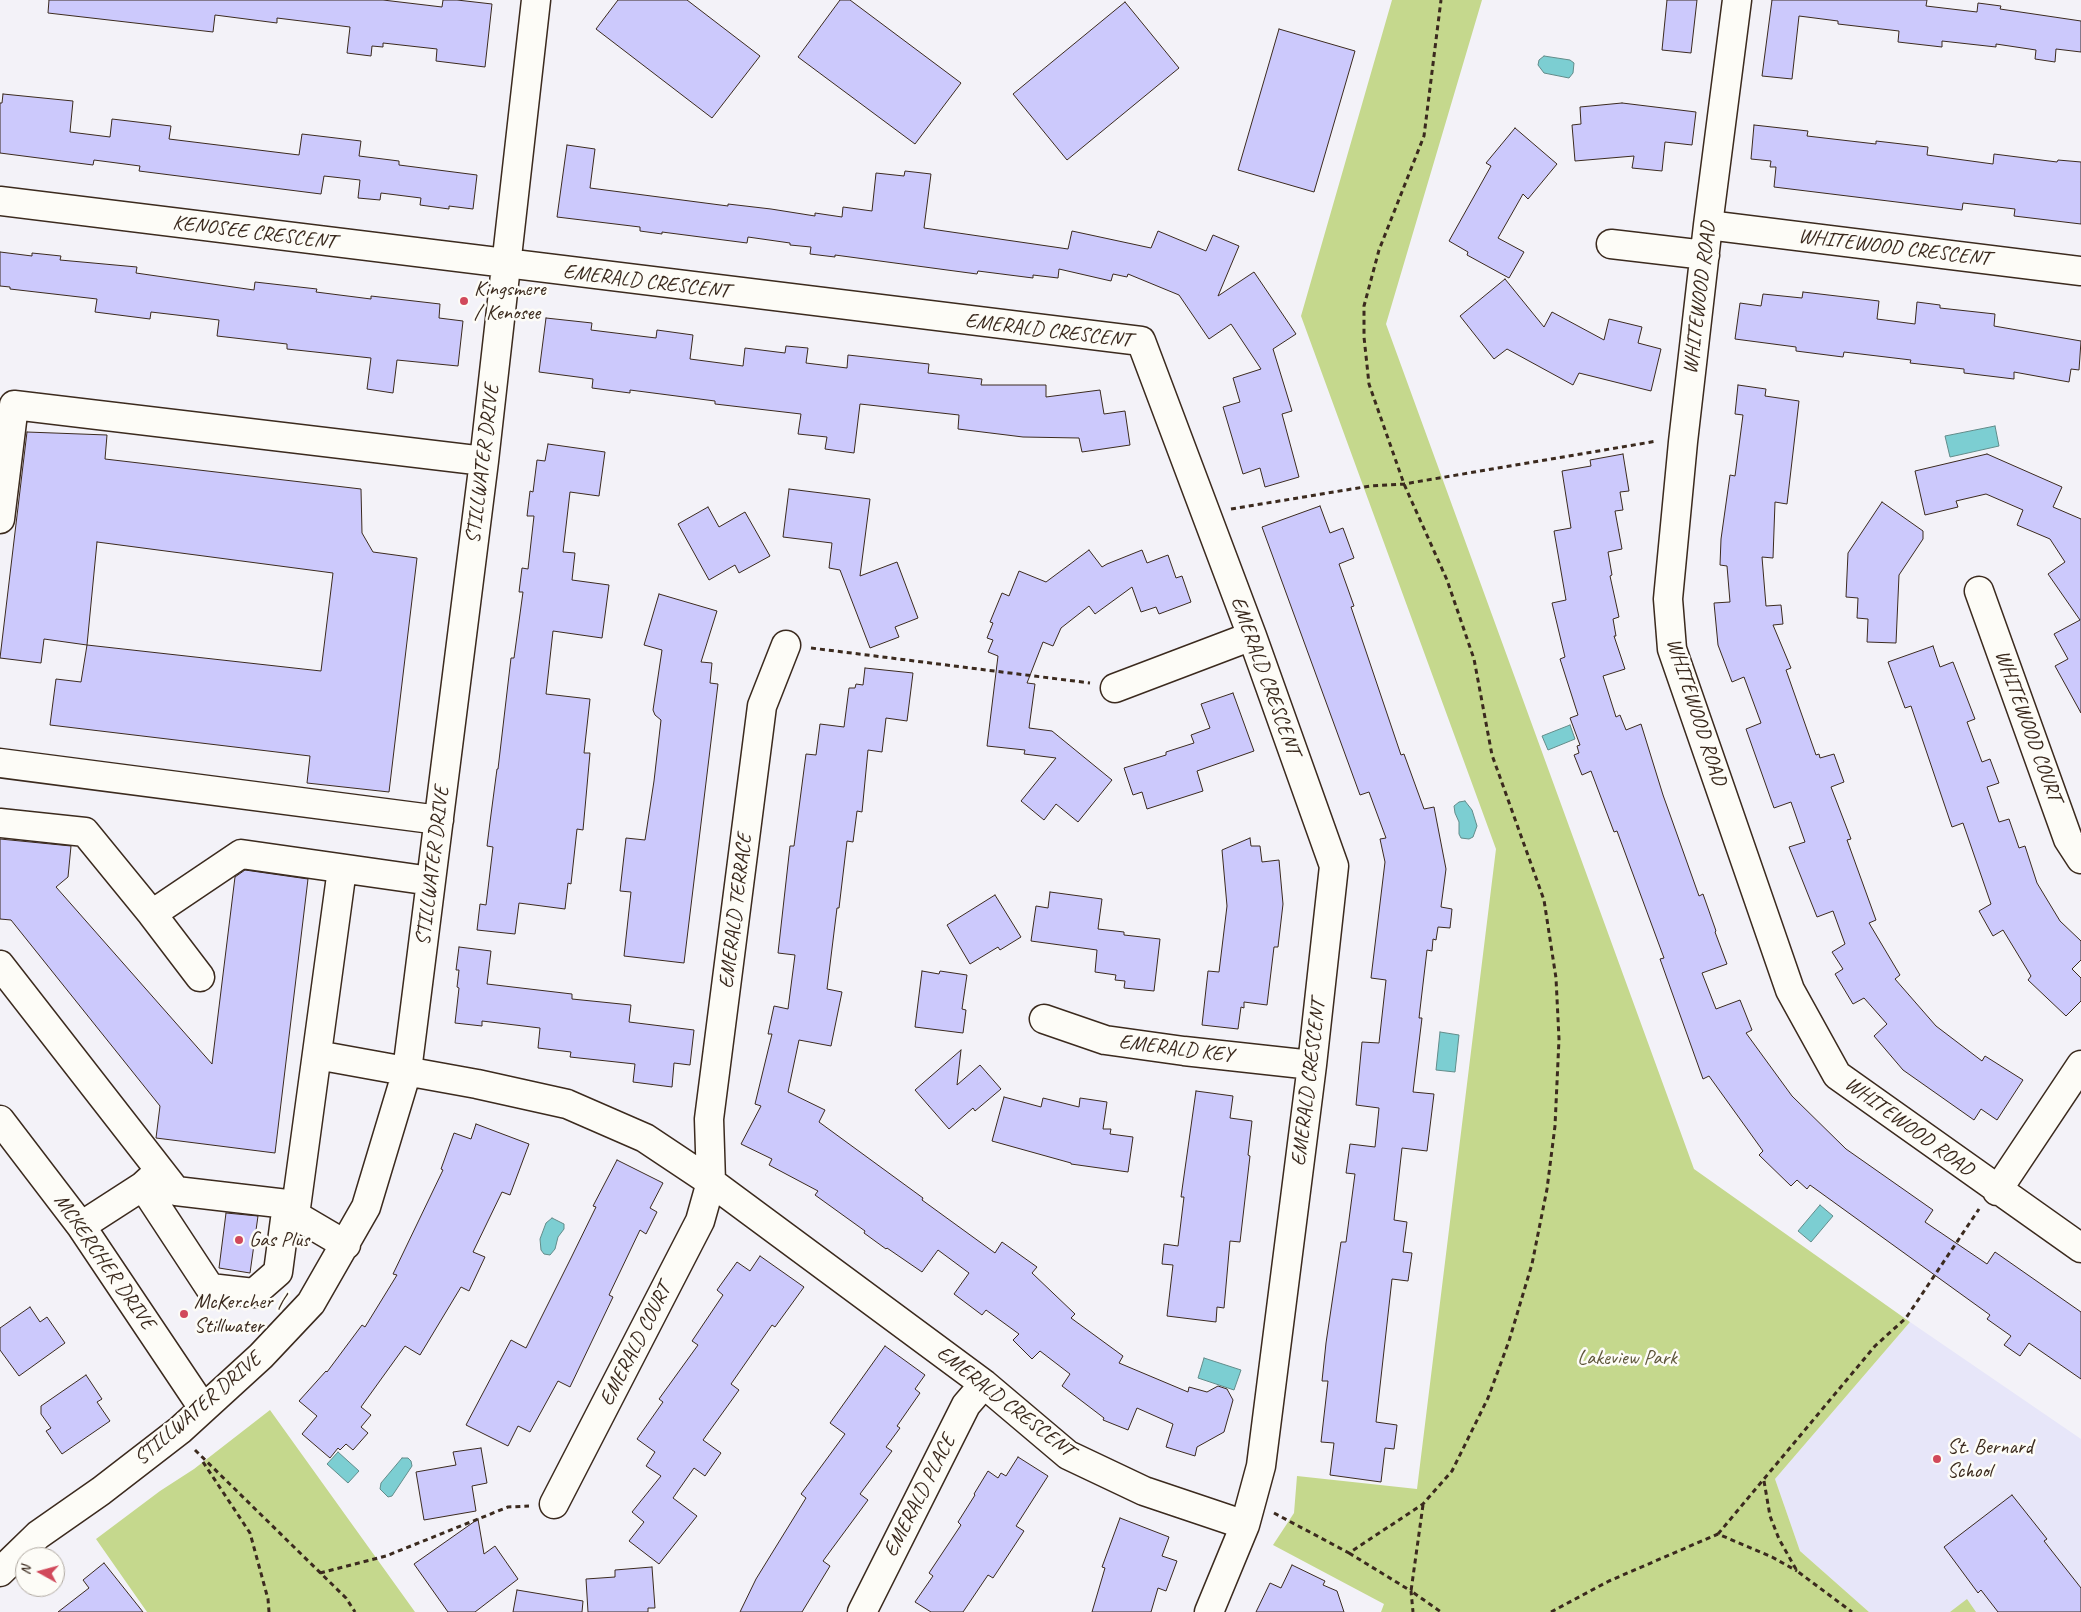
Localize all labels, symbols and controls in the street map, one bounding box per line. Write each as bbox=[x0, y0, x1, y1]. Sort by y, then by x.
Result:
street label: KENOSEE CRESCENT bbox=[171, 211, 337, 255]
street label: WHITEWOOD ROAD bbox=[1678, 220, 1722, 376]
street label: WHITEWOOD CRESCENT bbox=[1797, 224, 1991, 272]
street label: EMERALD CRESCENT bbox=[562, 259, 730, 305]
place label: Kingsmere / Kenosee bbox=[474, 276, 546, 326]
marker: Kingsmere / Kenosee bbox=[458, 295, 470, 307]
street label: EMERALD CRESCENT bbox=[964, 308, 1132, 354]
street label: STILLWATER DRIVE bbox=[461, 383, 505, 545]
street label: EMERALD CRESCENT bbox=[1225, 593, 1305, 759]
street label: WHITEWOOD ROAD bbox=[1660, 635, 1732, 789]
street label: WHITEWOOD COURT bbox=[1989, 647, 2067, 805]
street label: STILLWATER DRIVE bbox=[411, 785, 455, 947]
street label: EMERALD TERRACE bbox=[714, 832, 758, 990]
street label: EMERALD CRESCENT bbox=[1286, 999, 1332, 1167]
street label: EMERALD KEY bbox=[1117, 1029, 1235, 1069]
street label: WHITEWOOD ROAD bbox=[1840, 1072, 1978, 1182]
street label: MCKERCHER DRIVE bbox=[48, 1189, 160, 1335]
place label: Gas Plus bbox=[249, 1227, 309, 1253]
marker: Gas Plus bbox=[233, 1234, 245, 1246]
street label: EMERALD COURT bbox=[594, 1280, 678, 1410]
place label: McKercher / Stillwater bbox=[194, 1289, 285, 1339]
marker: McKercher / Stillwater bbox=[178, 1308, 190, 1320]
street label: EMERALD CRESCENT bbox=[931, 1341, 1079, 1463]
park label: Lakeview Park bbox=[1577, 1345, 1677, 1371]
street label: STILLWATER DRIVE bbox=[129, 1347, 267, 1471]
street label: EMERALD PLACE bbox=[878, 1431, 962, 1561]
place label: St. Bernard School bbox=[1947, 1434, 2033, 1484]
marker: St. Bernard School bbox=[1931, 1453, 1943, 1465]
north arrow bbox=[15, 1547, 65, 1597]
text: N bbox=[17, 1565, 35, 1576]

